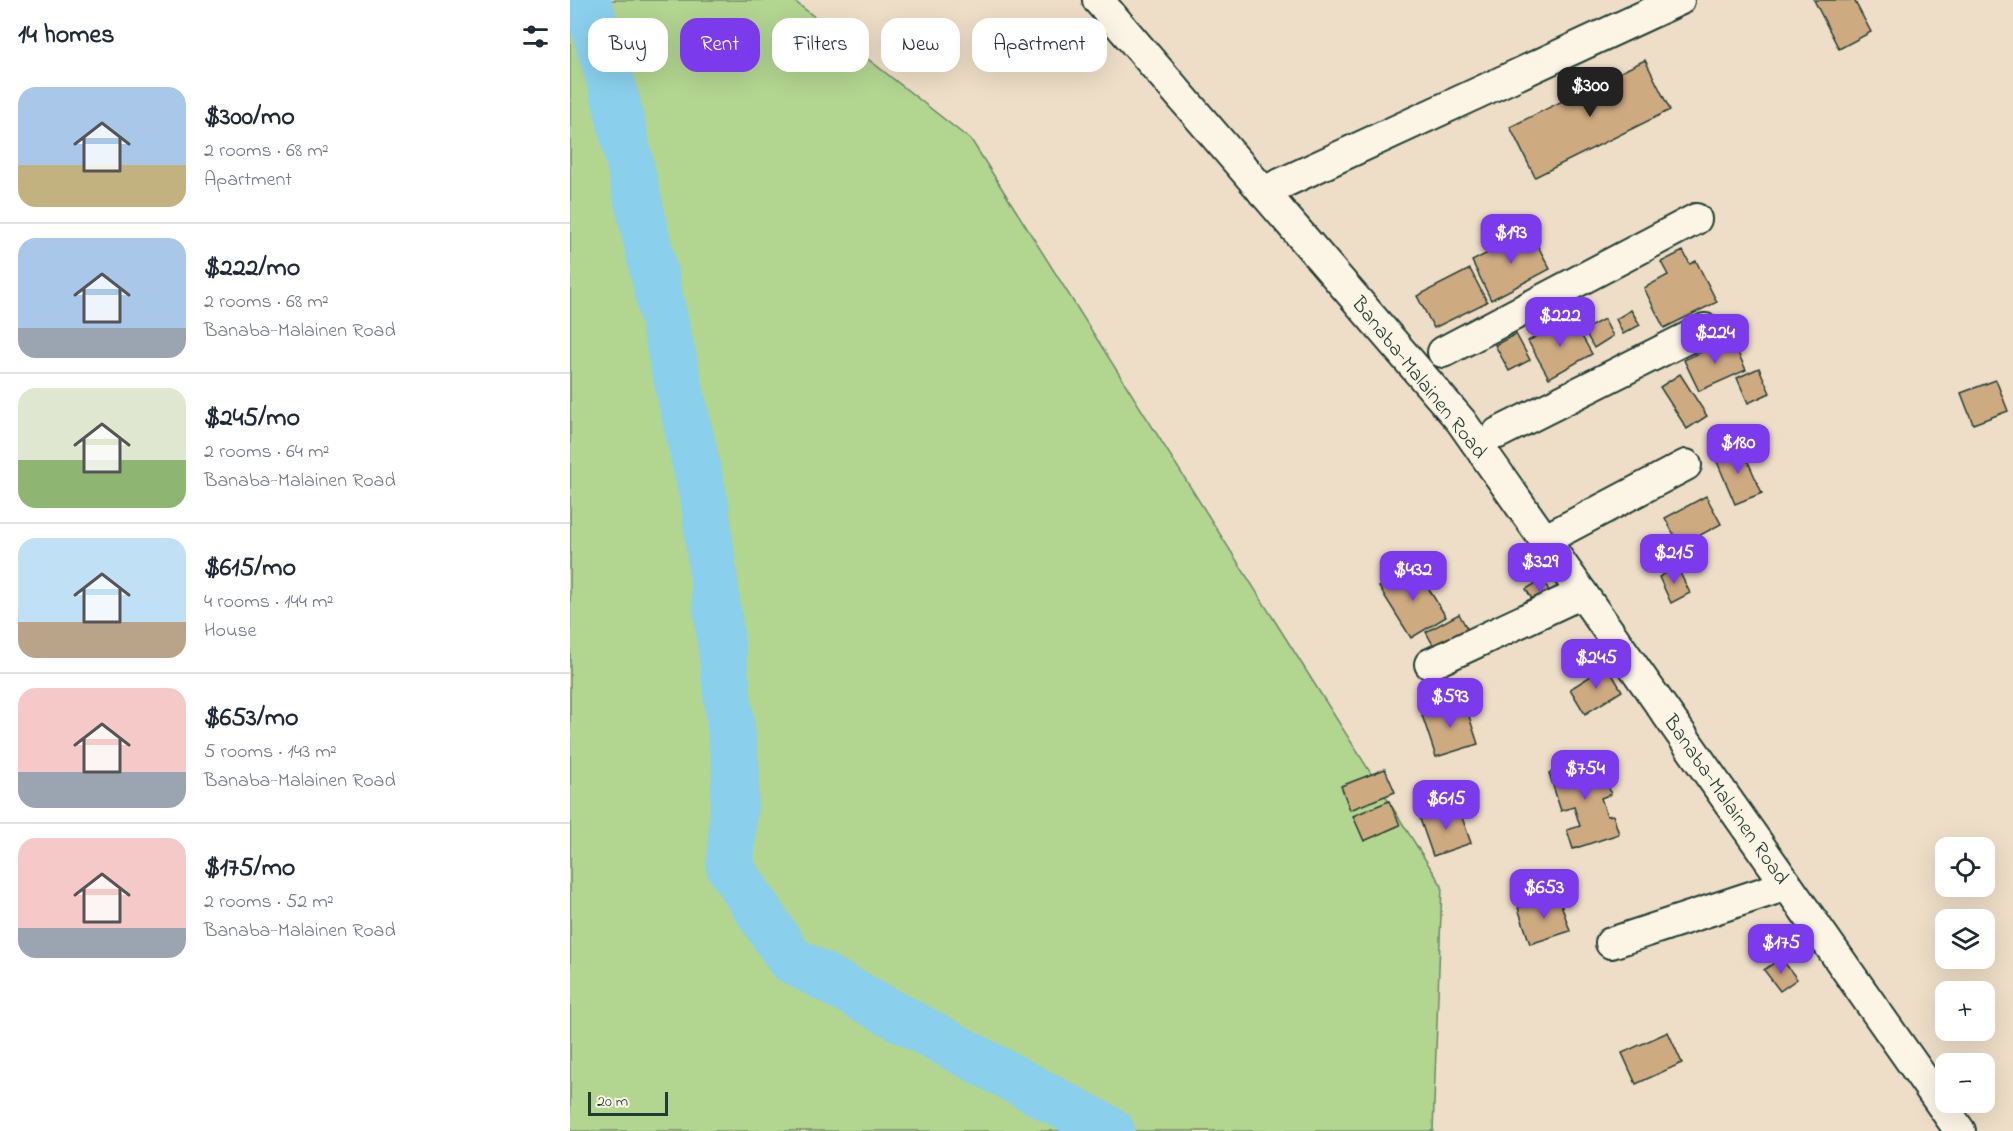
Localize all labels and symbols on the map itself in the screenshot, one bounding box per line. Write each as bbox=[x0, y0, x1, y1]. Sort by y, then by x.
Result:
pin: $300 bbox=[1554, 67, 1626, 118]
pin: $193 bbox=[1475, 214, 1547, 265]
street label: Banaba-Malainen Road bbox=[1343, 290, 1494, 466]
pin: $222 bbox=[1524, 297, 1596, 348]
pin: $224 bbox=[1679, 314, 1751, 365]
pin: $180 bbox=[1702, 424, 1774, 475]
pin: $215 bbox=[1638, 534, 1710, 585]
pin: $329 bbox=[1504, 543, 1576, 594]
pin: $432 bbox=[1377, 551, 1449, 602]
pin: $245 bbox=[1560, 639, 1632, 690]
pin: $593 bbox=[1414, 678, 1486, 729]
street label: Banaba-Malainen Road bbox=[1655, 708, 1795, 891]
pin: $754 bbox=[1549, 750, 1621, 801]
pin: $615 bbox=[1410, 780, 1482, 831]
pin: $653 bbox=[1508, 869, 1580, 920]
pin: $175 bbox=[1745, 924, 1817, 975]
scale bar bbox=[588, 1089, 668, 1116]

